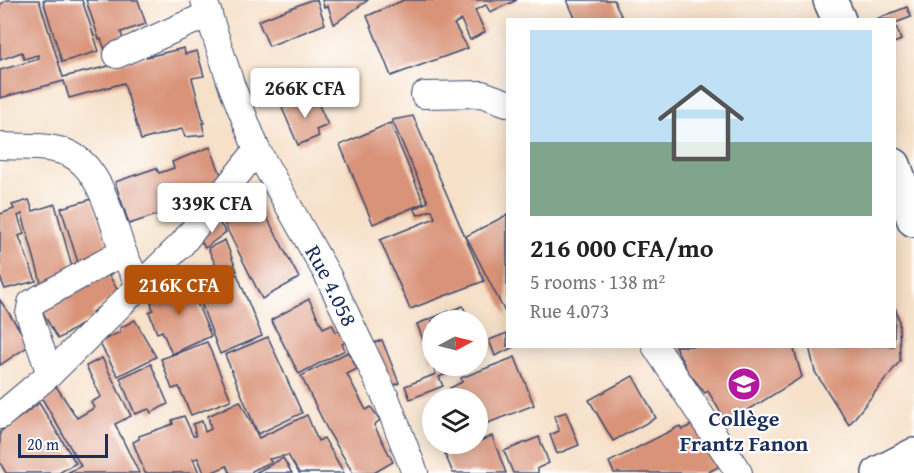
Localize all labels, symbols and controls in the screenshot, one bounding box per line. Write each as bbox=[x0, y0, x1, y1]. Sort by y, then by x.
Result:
pin: 266K CFA bbox=[243, 68, 367, 119]
icon: home bbox=[647, 69, 755, 177]
text: 266K CFA bbox=[264, 73, 346, 102]
pin: 339K CFA bbox=[150, 183, 274, 234]
text: 339K CFA bbox=[171, 188, 253, 217]
text: 216 000 CFA/mo bbox=[530, 228, 714, 267]
street label: Rue 4.058 bbox=[298, 239, 366, 332]
pin: 216K CFA bbox=[117, 265, 241, 316]
text: 5 rooms · 138 m² bbox=[530, 267, 665, 296]
text: 216K CFA bbox=[138, 270, 220, 299]
text: Rue 4.073 bbox=[530, 296, 610, 325]
north arrow bbox=[422, 310, 488, 376]
map controls bbox=[422, 310, 488, 454]
school or university icon: Collège Frantz Fanon bbox=[726, 366, 762, 402]
button: layers bbox=[422, 388, 488, 454]
place label: Collège Frantz Fanon bbox=[680, 402, 808, 459]
scale bar bbox=[18, 431, 108, 458]
text: 20 m bbox=[27, 432, 59, 456]

